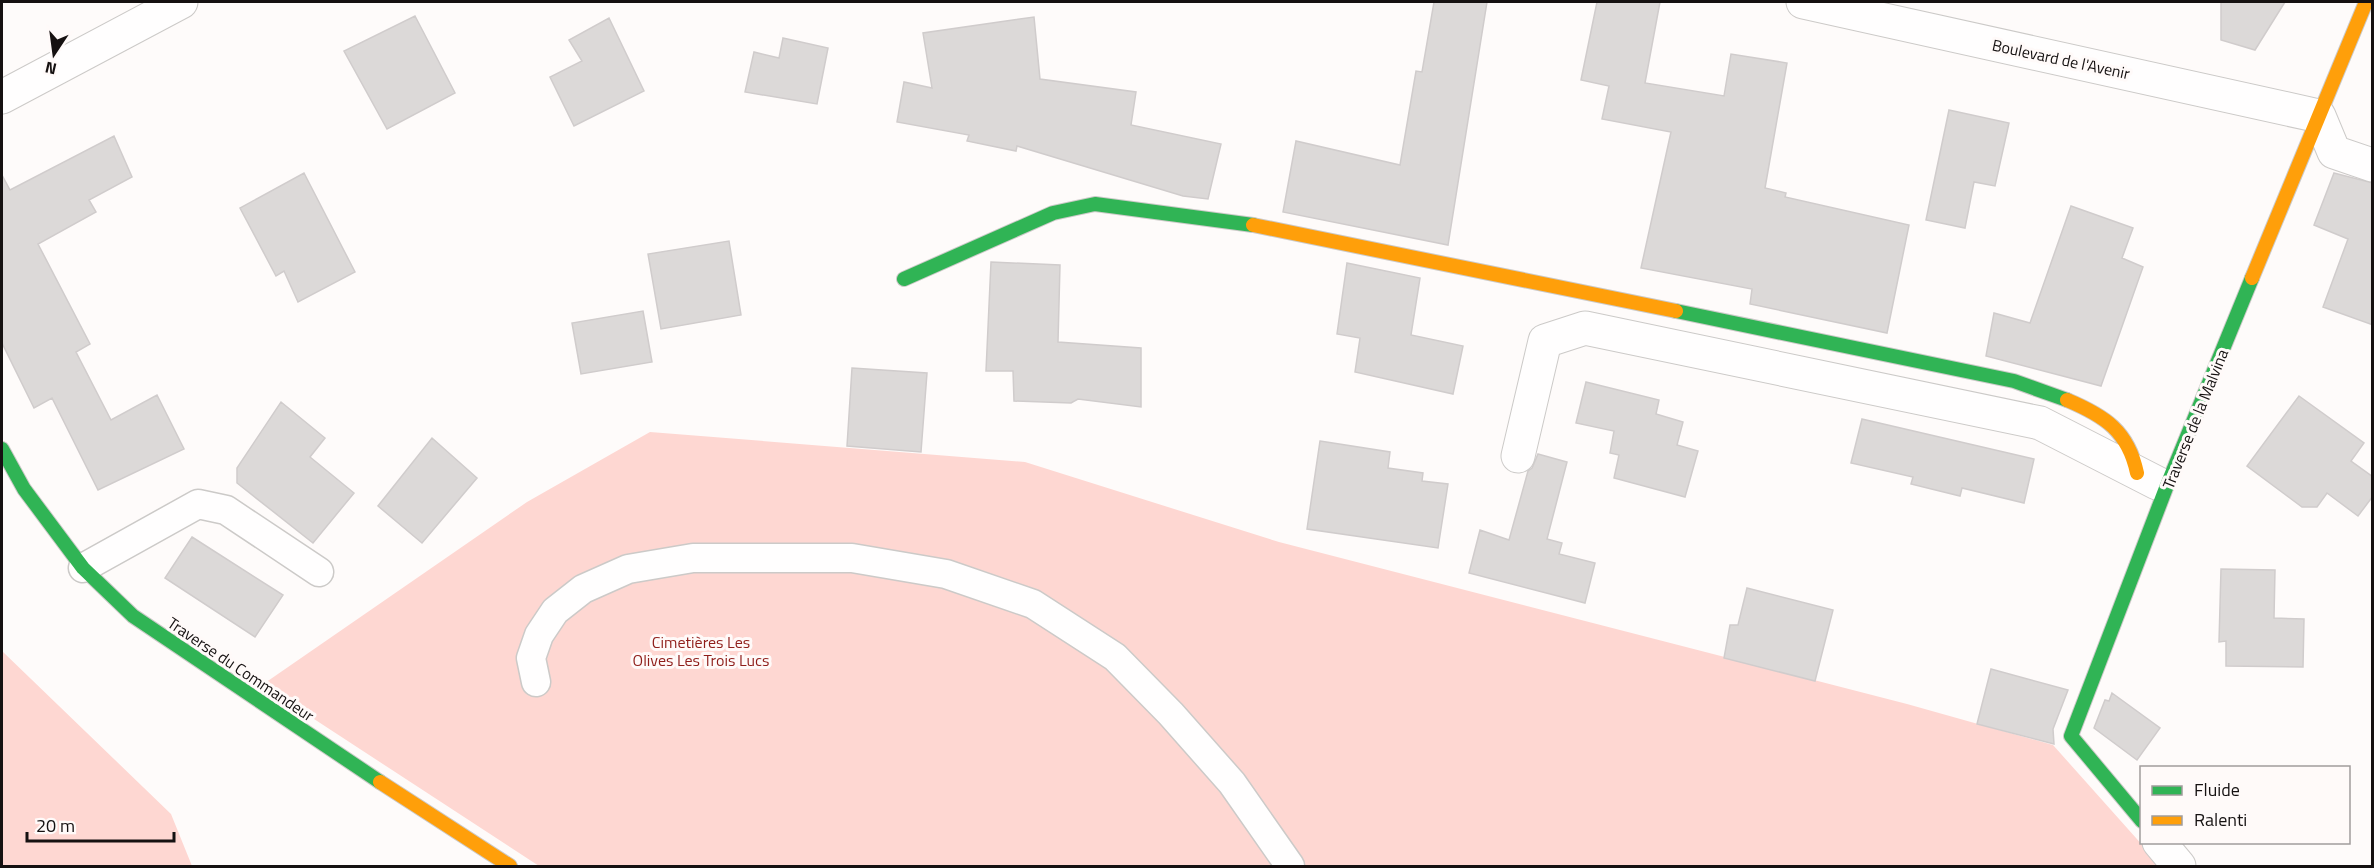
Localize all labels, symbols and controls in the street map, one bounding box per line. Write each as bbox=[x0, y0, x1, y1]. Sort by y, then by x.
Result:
north arrow bbox=[24, 24, 84, 84]
street label: Boulevard de l'Avenir bbox=[1990, 33, 2133, 85]
text: N bbox=[43, 56, 59, 82]
street label: Traverse de la Malvina bbox=[2156, 345, 2234, 493]
street label: Traverse du Commandeur bbox=[163, 611, 319, 727]
park label: Cimetières Les Olives Les Trois Lucs bbox=[633, 630, 769, 672]
legend bbox=[2140, 766, 2350, 844]
text: Fluide bbox=[2194, 776, 2240, 803]
scale bar bbox=[27, 805, 174, 843]
text: Ralenti bbox=[2194, 806, 2247, 833]
text: 20 m bbox=[36, 812, 75, 839]

